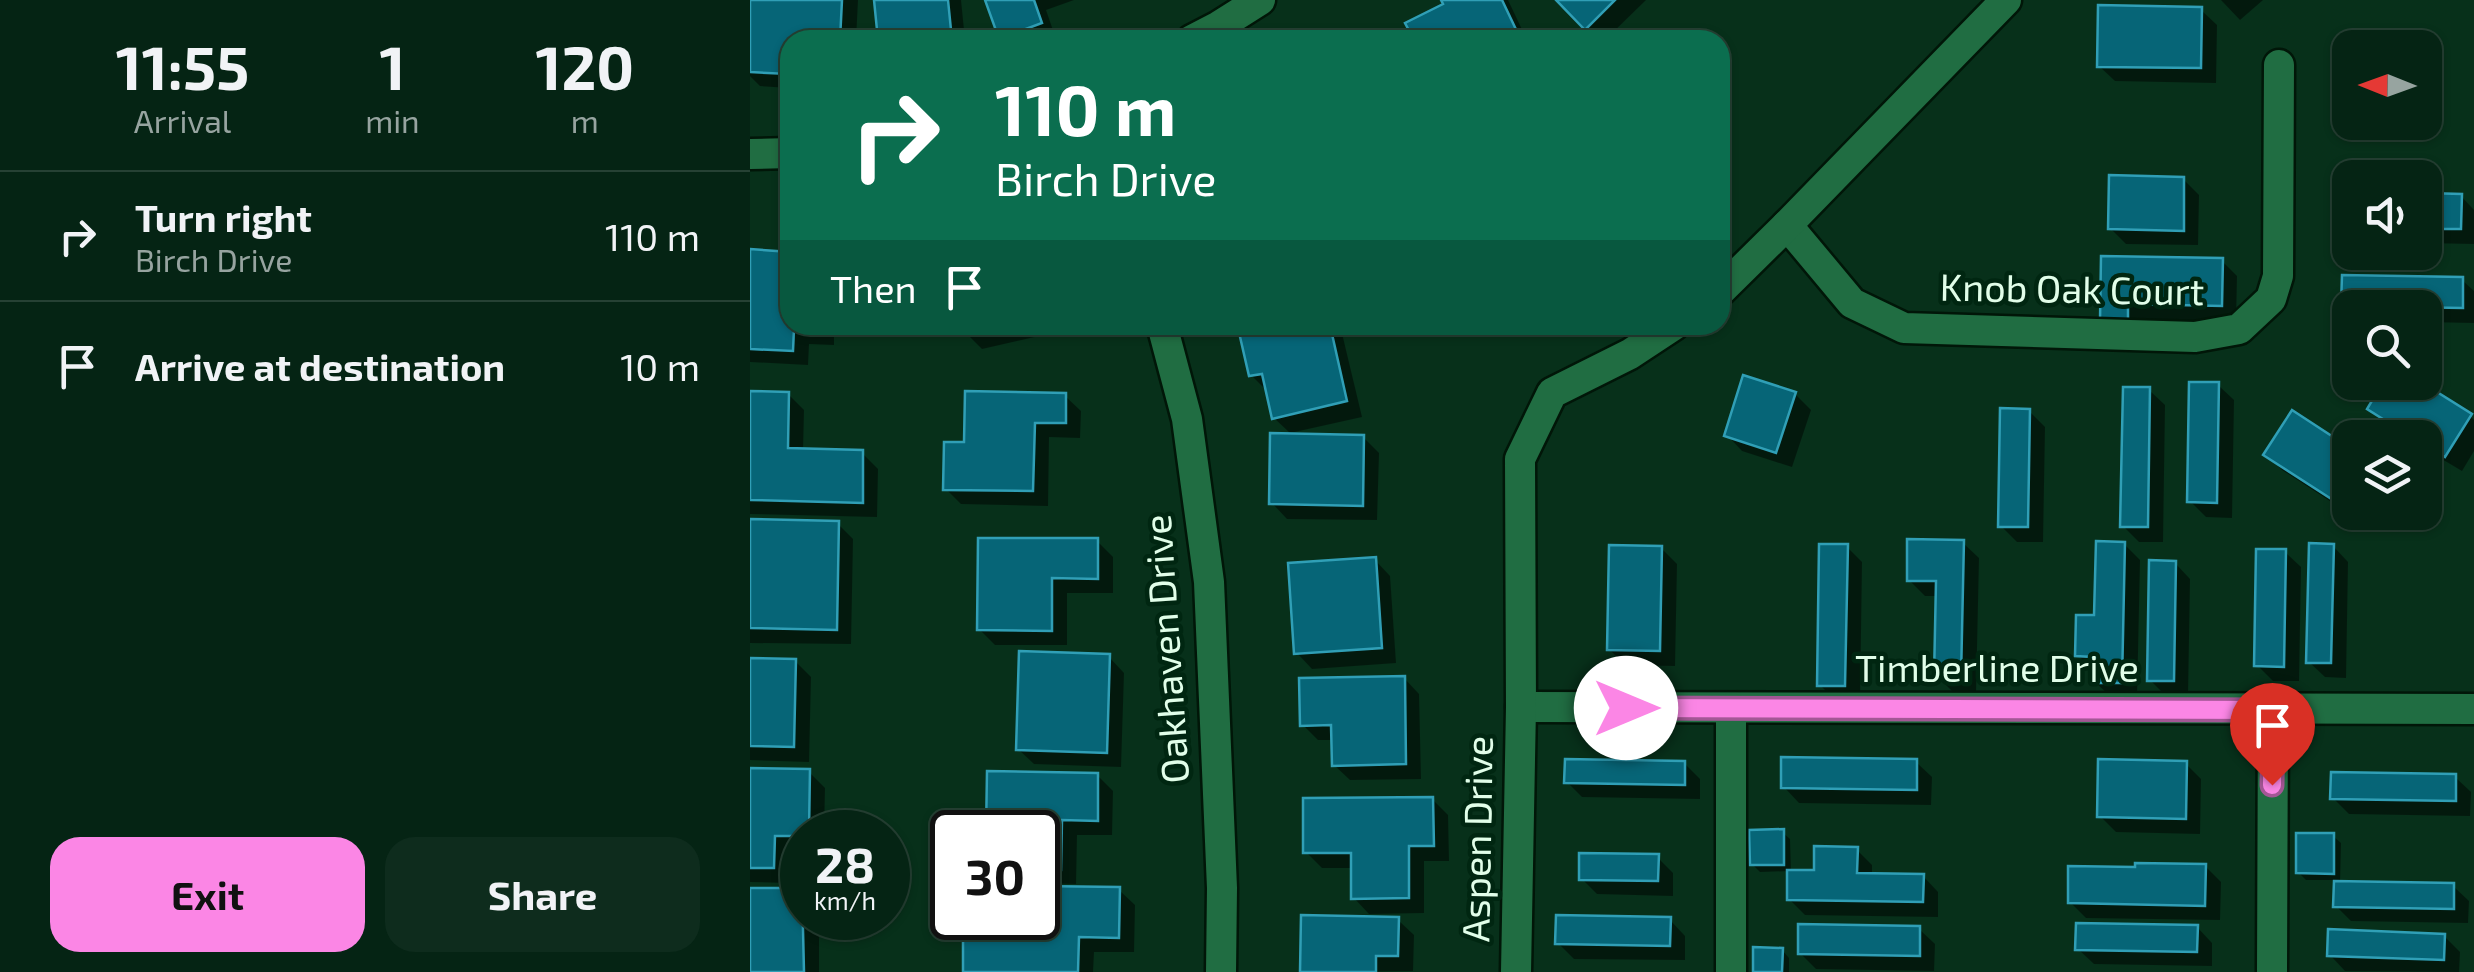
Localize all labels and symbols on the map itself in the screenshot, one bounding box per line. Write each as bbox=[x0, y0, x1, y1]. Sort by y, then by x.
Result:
north arrow bbox=[2332, 30, 2442, 140]
street label: Knob Oak Court bbox=[1939, 263, 2205, 313]
street label: Oakhaven Drive bbox=[1133, 513, 1197, 785]
street label: Timberline Drive bbox=[1855, 644, 2139, 690]
position arrow bbox=[1574, 656, 1678, 760]
pin bbox=[2230, 683, 2315, 786]
street label: Aspen Drive bbox=[1451, 736, 1501, 942]
speed limit sign: 30 bbox=[930, 810, 1060, 940]

